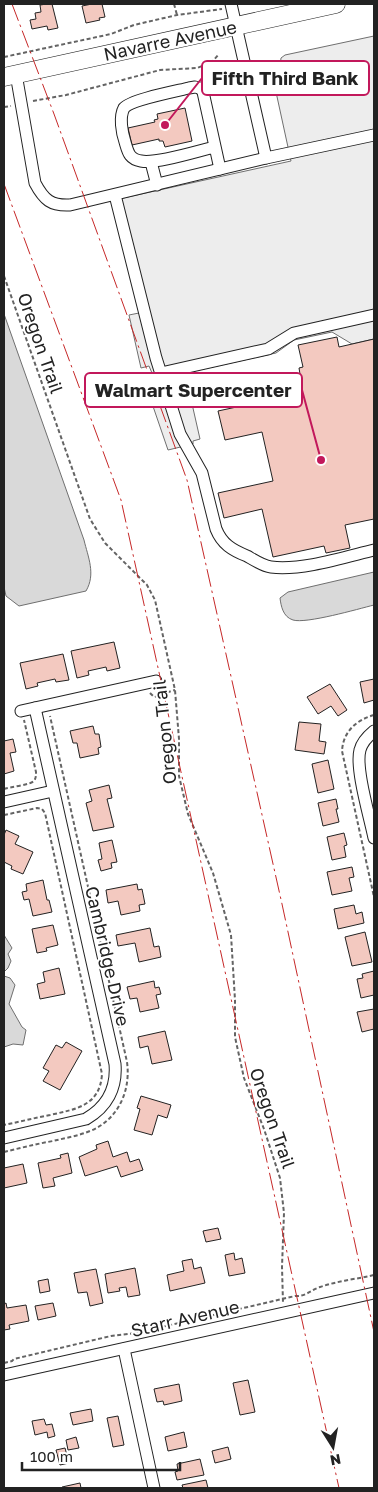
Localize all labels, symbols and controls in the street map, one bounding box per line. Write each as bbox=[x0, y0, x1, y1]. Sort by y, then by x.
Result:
street label: Navarre Avenue bbox=[101, 15, 239, 65]
callout: Fifth Third Bank bbox=[202, 61, 369, 95]
text: Fifth Third Bank bbox=[211, 66, 359, 89]
street label: Oregon Trail bbox=[13, 290, 69, 397]
callout: Walmart Supercenter bbox=[85, 373, 302, 407]
text: Walmart Supercenter bbox=[94, 378, 292, 401]
street label: Oregon Trail bbox=[148, 678, 180, 785]
street label: Cambridge Drive bbox=[81, 884, 135, 1028]
street label: Oregon Trail bbox=[245, 1065, 301, 1172]
street label: Starr Avenue bbox=[129, 1295, 241, 1341]
north arrow bbox=[308, 1422, 358, 1472]
scale bar bbox=[22, 1440, 180, 1472]
text: 100 m bbox=[30, 1447, 73, 1465]
text: N bbox=[329, 1451, 342, 1470]

